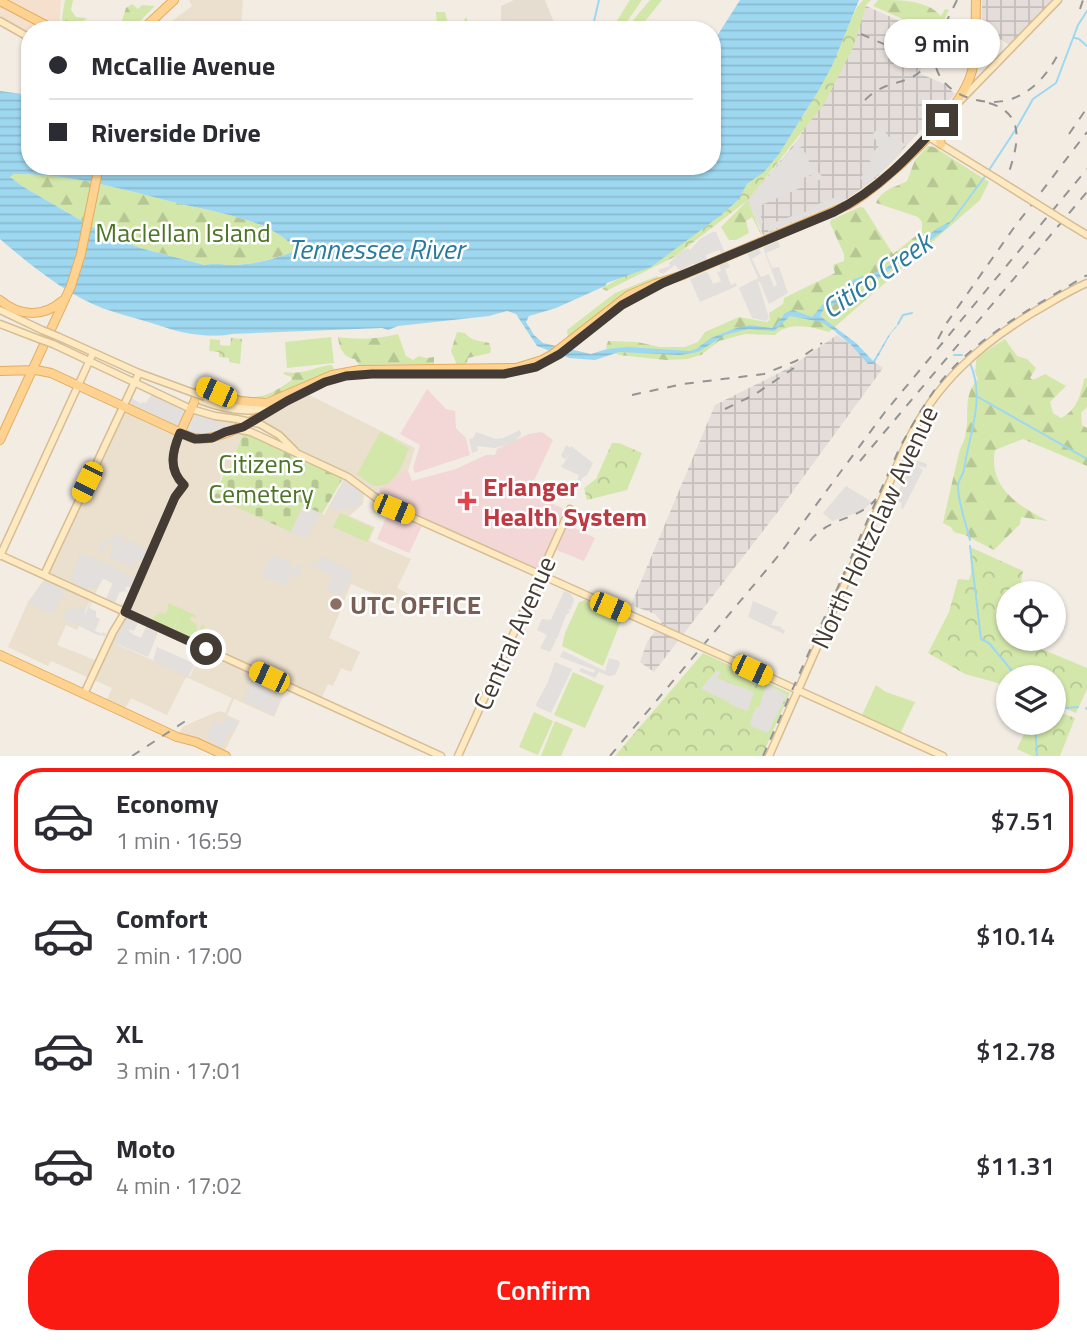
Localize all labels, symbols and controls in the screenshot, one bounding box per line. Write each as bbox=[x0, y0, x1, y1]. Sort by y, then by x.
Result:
callout: 9 min bbox=[884, 18, 1000, 68]
text: 9 min bbox=[914, 26, 970, 61]
text: McCallie Avenue bbox=[91, 46, 275, 85]
route end bbox=[926, 104, 958, 136]
text: Riverside Drive bbox=[91, 113, 261, 152]
park label: Maclellan Island bbox=[95, 213, 271, 252]
water label: Citico Creek bbox=[812, 219, 943, 329]
water label: Tennessee River bbox=[288, 227, 467, 270]
car bbox=[193, 374, 240, 410]
street label: North Holtzclaw Avenue bbox=[800, 399, 948, 655]
park label: Citizens Cemetery bbox=[208, 444, 314, 513]
car bbox=[69, 459, 106, 505]
place label: Erlanger Health System bbox=[483, 467, 647, 536]
car bbox=[371, 491, 418, 527]
marker: Erlanger Health System bbox=[457, 491, 477, 511]
street label: Central Avenue bbox=[463, 550, 565, 716]
map controls bbox=[996, 581, 1066, 735]
button: locate bbox=[996, 581, 1066, 651]
place label: UTC OFFICE bbox=[350, 585, 481, 624]
car bbox=[587, 589, 634, 625]
marker: UTC OFFICE bbox=[328, 596, 344, 612]
route start bbox=[190, 633, 222, 665]
car bbox=[729, 652, 776, 688]
car bbox=[246, 659, 293, 695]
button: layers bbox=[996, 665, 1066, 735]
text: Economy bbox=[116, 784, 218, 823]
icon: car bbox=[32, 789, 95, 852]
text: $7.51 bbox=[991, 801, 1055, 840]
text: 1 min · 16:59 bbox=[116, 823, 242, 858]
text: Comfort bbox=[116, 899, 208, 938]
icon: car bbox=[32, 904, 95, 967]
text: $10.14 bbox=[976, 916, 1055, 955]
text: 2 min · 17:00 bbox=[116, 938, 242, 973]
text: XL bbox=[116, 1014, 143, 1053]
icon: car bbox=[32, 1019, 95, 1082]
text: $12.78 bbox=[976, 1031, 1055, 1070]
text: 3 min · 17:01 bbox=[116, 1053, 242, 1088]
text: Moto bbox=[116, 1129, 175, 1168]
icon: car bbox=[32, 1134, 95, 1197]
text: $11.31 bbox=[976, 1146, 1055, 1185]
text: 4 min · 17:02 bbox=[116, 1168, 242, 1203]
button: Confirm bbox=[28, 1250, 1059, 1330]

